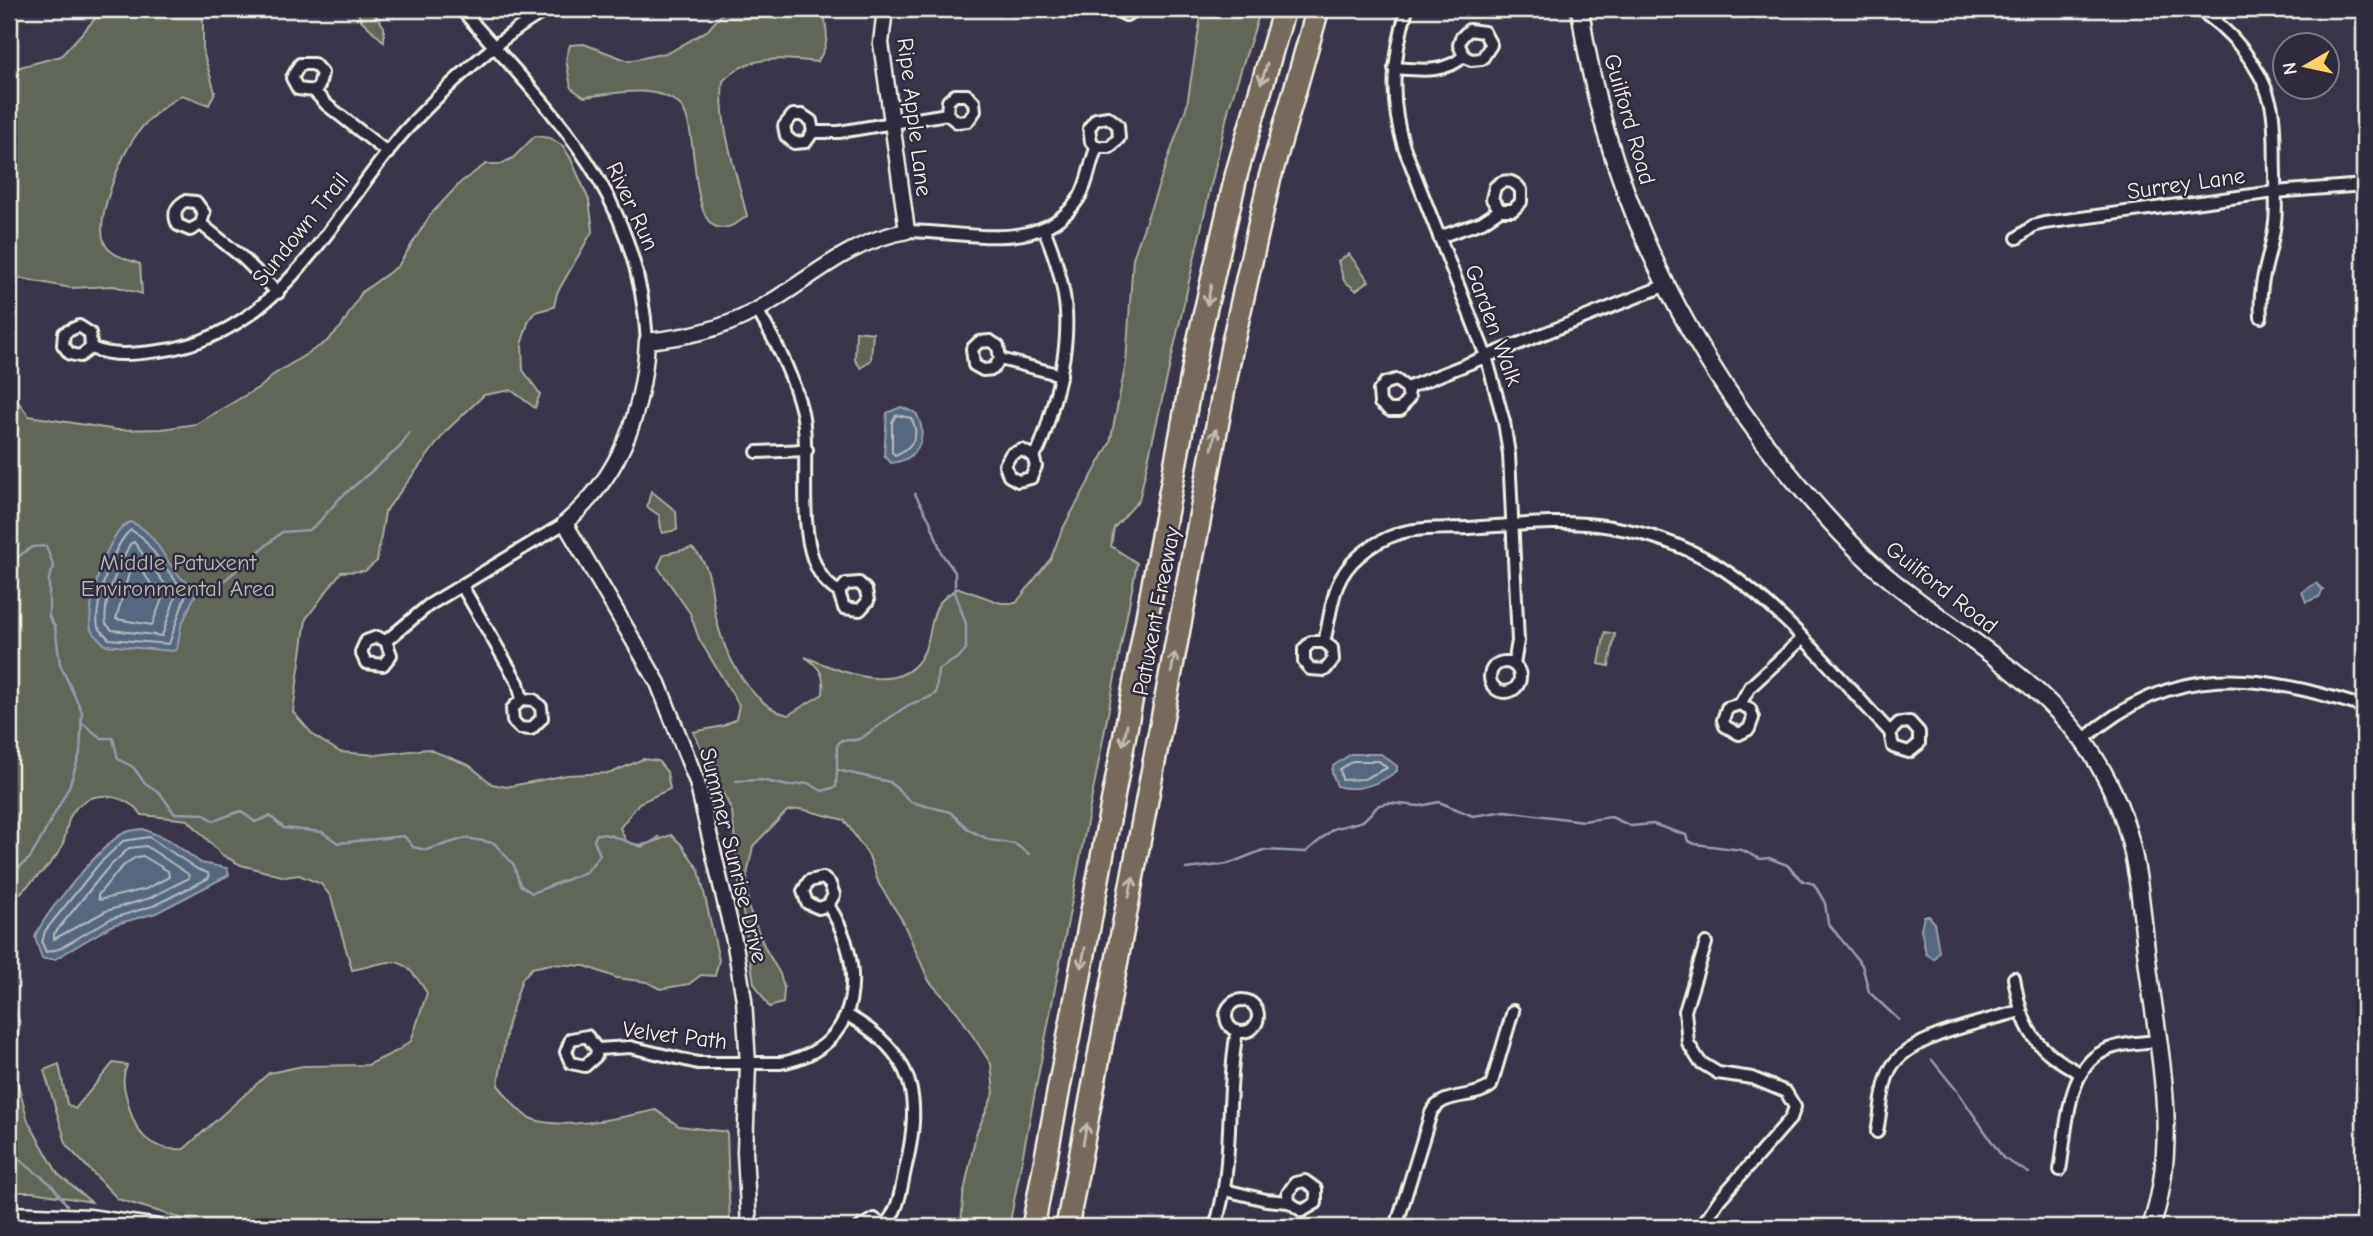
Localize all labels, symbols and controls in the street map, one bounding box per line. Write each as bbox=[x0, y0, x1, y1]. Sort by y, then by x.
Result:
north arrow bbox=[2272, 32, 2342, 102]
street label: Ripe Apple Lane bbox=[891, 36, 938, 198]
street label: Guilford Road bbox=[1598, 51, 1661, 188]
text: N bbox=[2278, 61, 2302, 76]
one-way arrow bbox=[1257, 63, 1270, 85]
street label: River Run bbox=[600, 158, 665, 255]
street label: Surrey Lane bbox=[2125, 162, 2247, 205]
street label: Sundown Trail bbox=[246, 167, 354, 292]
street label: Garden Walk bbox=[1459, 261, 1528, 390]
one-way arrow bbox=[1201, 283, 1215, 306]
one-way arrow bbox=[1208, 428, 1221, 451]
street label: Patuxent Freeway bbox=[1127, 524, 1186, 698]
street label: Guilford Road bbox=[1880, 535, 2003, 639]
park label: Middle Patuxent Environmental Area bbox=[81, 549, 275, 602]
one-way arrow bbox=[1166, 652, 1180, 675]
one-way arrow bbox=[1118, 723, 1131, 746]
street label: Summer Sunrise Drive bbox=[694, 745, 773, 965]
one-way arrow bbox=[1125, 876, 1138, 898]
one-way arrow bbox=[1076, 946, 1090, 969]
street label: Velvet Path bbox=[621, 1016, 729, 1055]
one-way arrow bbox=[1078, 1123, 1092, 1146]

